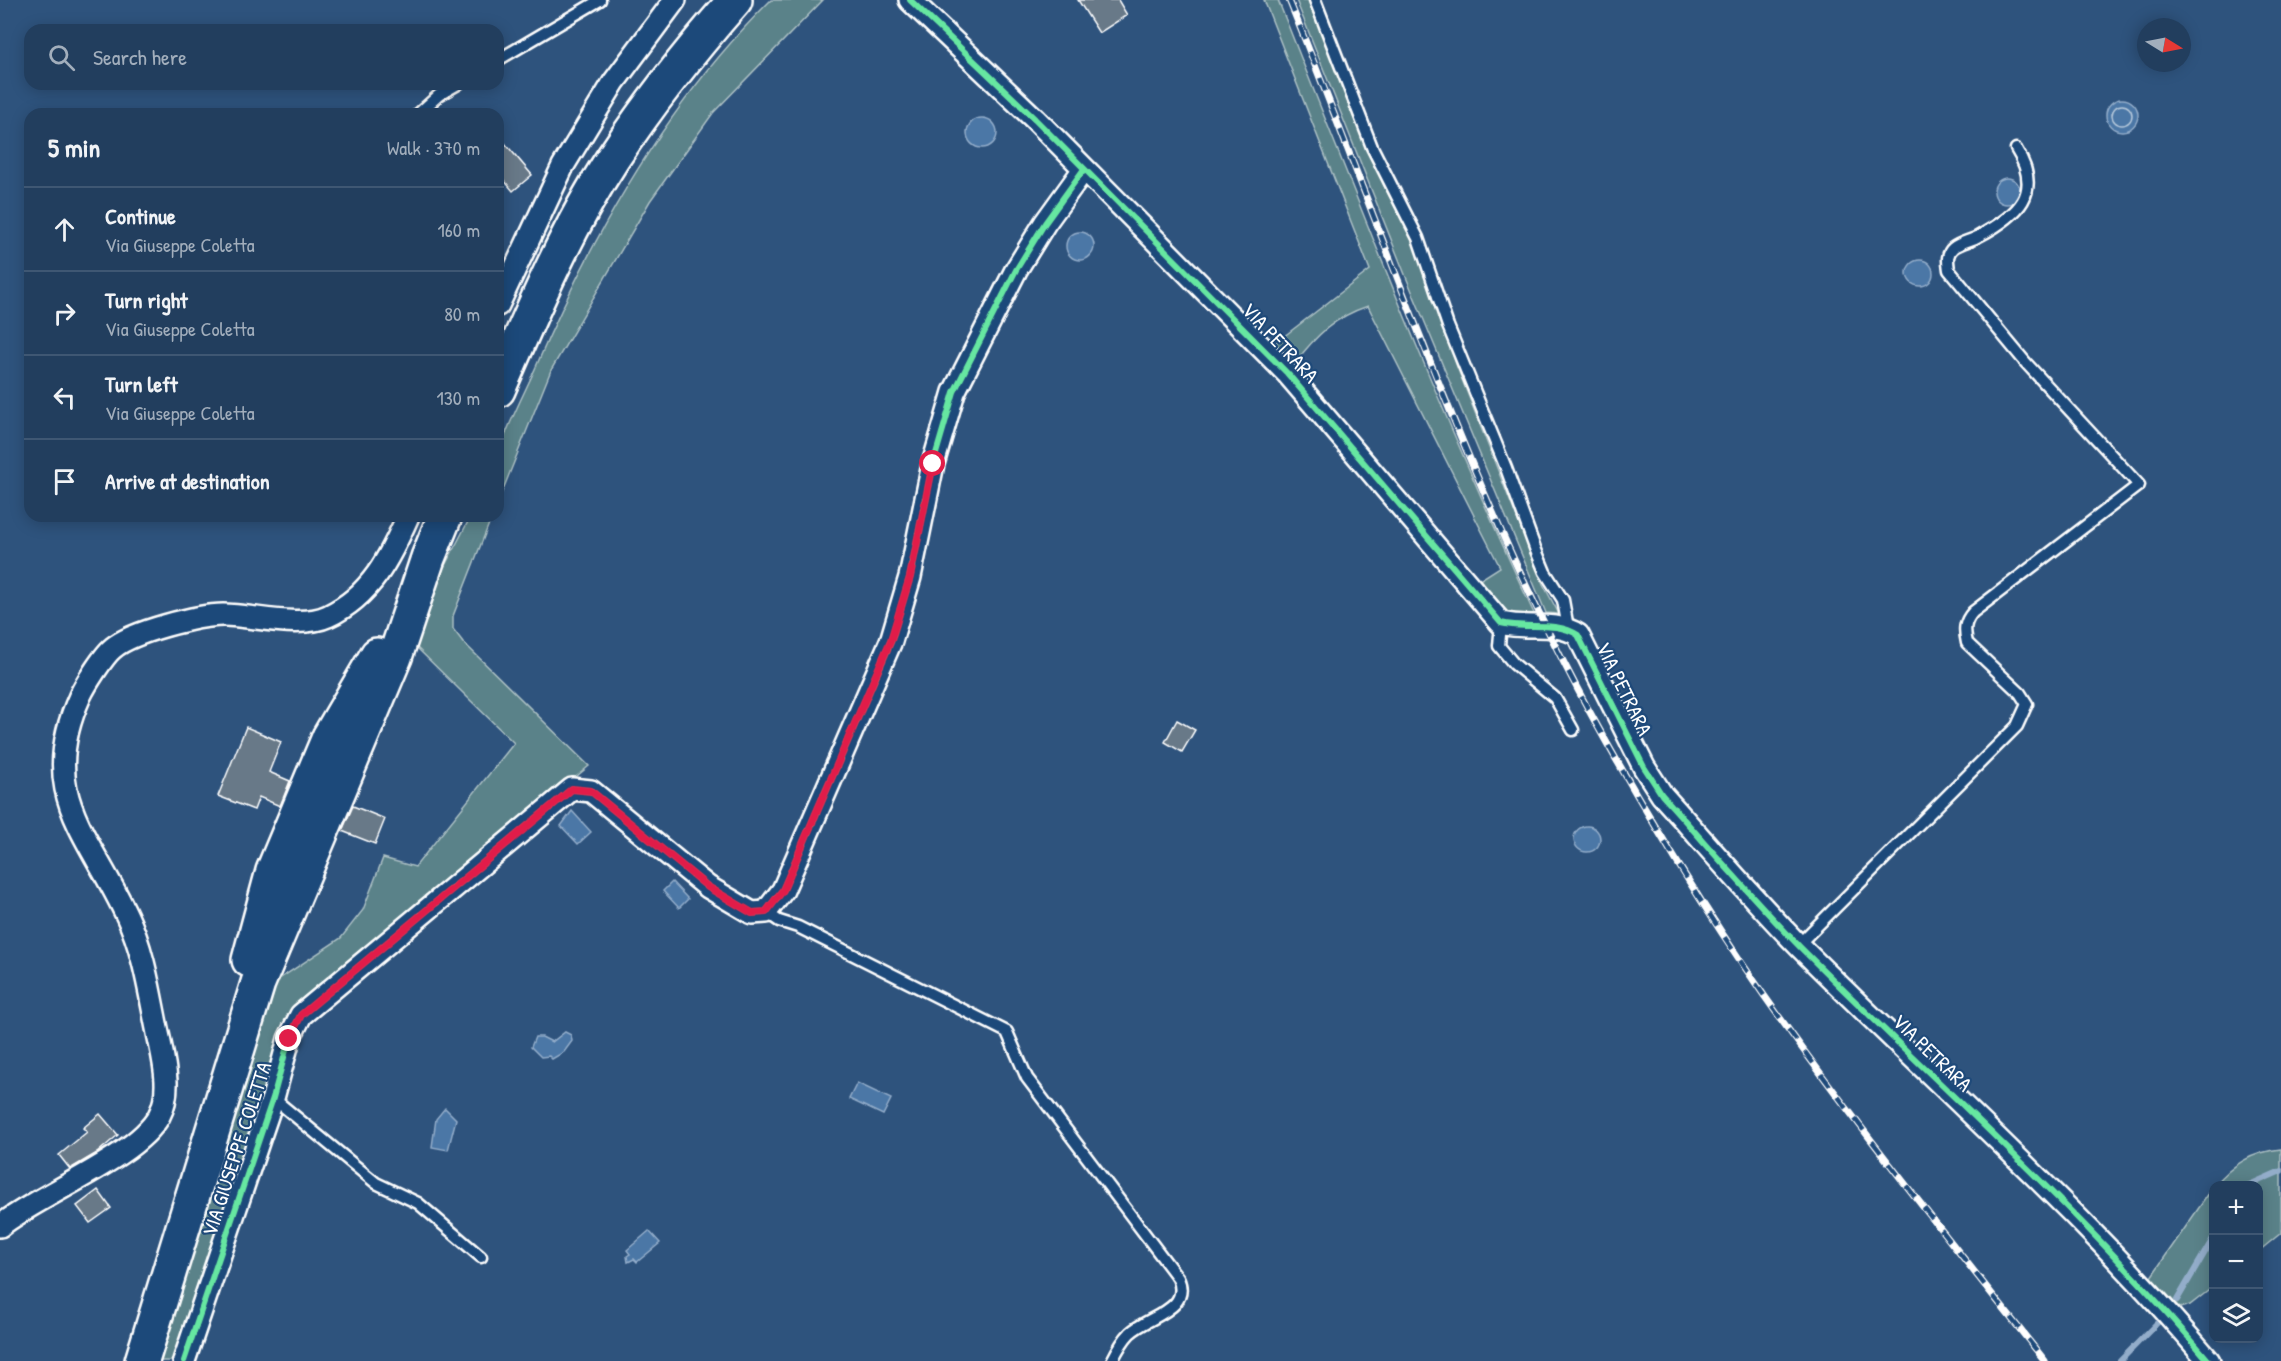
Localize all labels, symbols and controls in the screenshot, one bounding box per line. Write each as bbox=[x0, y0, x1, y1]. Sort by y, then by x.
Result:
north arrow bbox=[2137, 18, 2191, 72]
search box bbox=[24, 24, 504, 90]
icon: search bbox=[45, 41, 78, 74]
text: Search here bbox=[93, 42, 187, 72]
text: 5 min bbox=[48, 130, 100, 165]
text: Walk · 370 m bbox=[387, 134, 480, 161]
text: Continue bbox=[105, 201, 176, 231]
icon: ahead bbox=[48, 213, 81, 246]
text: 160 m bbox=[438, 216, 480, 243]
text: Via Giuseppe Coletta bbox=[105, 231, 254, 258]
text: Turn right bbox=[105, 285, 188, 315]
street label: VIA PETRARA bbox=[1235, 296, 1325, 389]
icon: right bbox=[48, 297, 81, 330]
text: 80 m bbox=[444, 300, 480, 327]
text: Via Giuseppe Coletta bbox=[105, 315, 254, 342]
text: Turn left bbox=[105, 369, 178, 399]
icon: left bbox=[48, 381, 81, 414]
text: 130 m bbox=[437, 384, 480, 411]
text: Via Giuseppe Coletta bbox=[105, 399, 254, 426]
route start bbox=[919, 450, 945, 476]
icon: arrive bbox=[48, 465, 81, 498]
text: Arrive at destination bbox=[105, 466, 270, 496]
street label: VIA PETRARA bbox=[1589, 637, 1660, 740]
street label: VIA PETRARA bbox=[1886, 1007, 1979, 1098]
route end bbox=[275, 1025, 301, 1051]
street label: VIA GIUSEPPE COLETTA bbox=[195, 1058, 278, 1240]
map controls bbox=[2209, 1181, 2263, 1343]
button: + bbox=[2209, 1181, 2263, 1235]
button: − bbox=[2209, 1235, 2263, 1289]
button: layers bbox=[2209, 1289, 2263, 1343]

